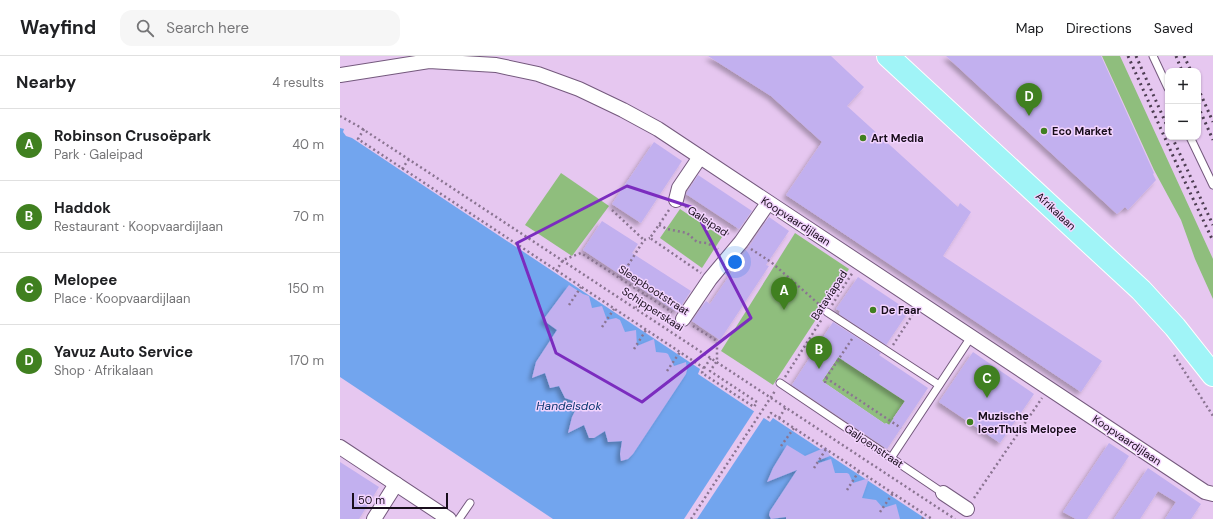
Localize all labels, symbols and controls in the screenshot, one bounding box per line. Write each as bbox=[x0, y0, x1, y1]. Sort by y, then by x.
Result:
search box bbox=[120, 10, 400, 46]
text: Wayfind bbox=[20, 15, 96, 40]
icon: search bbox=[134, 17, 156, 39]
text: Search here bbox=[166, 18, 249, 38]
text: Map bbox=[1016, 19, 1044, 37]
text: Directions bbox=[1066, 19, 1132, 37]
text: Saved bbox=[1154, 19, 1193, 37]
map controls bbox=[1165, 68, 1201, 140]
button: + bbox=[1165, 68, 1201, 104]
text: Nearby bbox=[16, 71, 76, 93]
text: 4 results bbox=[272, 74, 324, 91]
pin: D bbox=[1016, 83, 1042, 116]
button: − bbox=[1165, 104, 1201, 140]
place label: Eco Market bbox=[1052, 124, 1113, 138]
text: Robinson Crusoëpark bbox=[54, 126, 211, 146]
marker: Eco Market bbox=[1039, 126, 1049, 136]
place label: Art Media bbox=[871, 131, 924, 145]
marker: Art Media bbox=[858, 133, 868, 143]
text: A bbox=[24, 136, 34, 153]
text: 40 m bbox=[292, 136, 324, 153]
text: Park · Galeipad bbox=[54, 146, 143, 163]
street label: Afrikalaan bbox=[1033, 189, 1079, 233]
street label: Koopvaardijlaan bbox=[759, 193, 833, 249]
text: Haddok bbox=[54, 198, 111, 218]
street label: Galeipad bbox=[685, 203, 731, 239]
text: B bbox=[25, 208, 33, 225]
text: 70 m bbox=[293, 208, 324, 225]
text: Restaurant · Koopvaardijlaan bbox=[54, 218, 223, 235]
your location bbox=[725, 252, 745, 272]
street label: Sleepbootstraat bbox=[616, 262, 692, 318]
street label: Bataviapad bbox=[808, 267, 850, 323]
text: Melopee bbox=[54, 270, 117, 290]
pin: A bbox=[771, 277, 797, 310]
text: C bbox=[24, 280, 34, 297]
text: 150 m bbox=[288, 280, 324, 297]
street label: Schipperskaai bbox=[619, 284, 687, 334]
text: Place · Koopvaardijlaan bbox=[54, 290, 190, 307]
place label: De Faar bbox=[881, 303, 922, 317]
marker: De Faar bbox=[868, 305, 878, 315]
pin: B bbox=[806, 336, 832, 369]
text: Yavuz Auto Service bbox=[54, 342, 193, 362]
text: D bbox=[24, 352, 34, 369]
text: 170 m bbox=[289, 352, 324, 369]
text: Shop · Afrikalaan bbox=[54, 362, 153, 379]
pin: C bbox=[974, 365, 1000, 398]
water label: Handelsdok bbox=[536, 398, 602, 414]
place label: Muzische leerThuis Melopee bbox=[978, 409, 1077, 436]
street label: Koopvaardijlaan bbox=[1090, 412, 1164, 468]
marker: Muzische leerThuis Melopee bbox=[965, 417, 975, 427]
street label: Galjoenstraat bbox=[842, 421, 906, 471]
scale bar bbox=[352, 491, 448, 510]
text: 50 m bbox=[358, 493, 385, 507]

